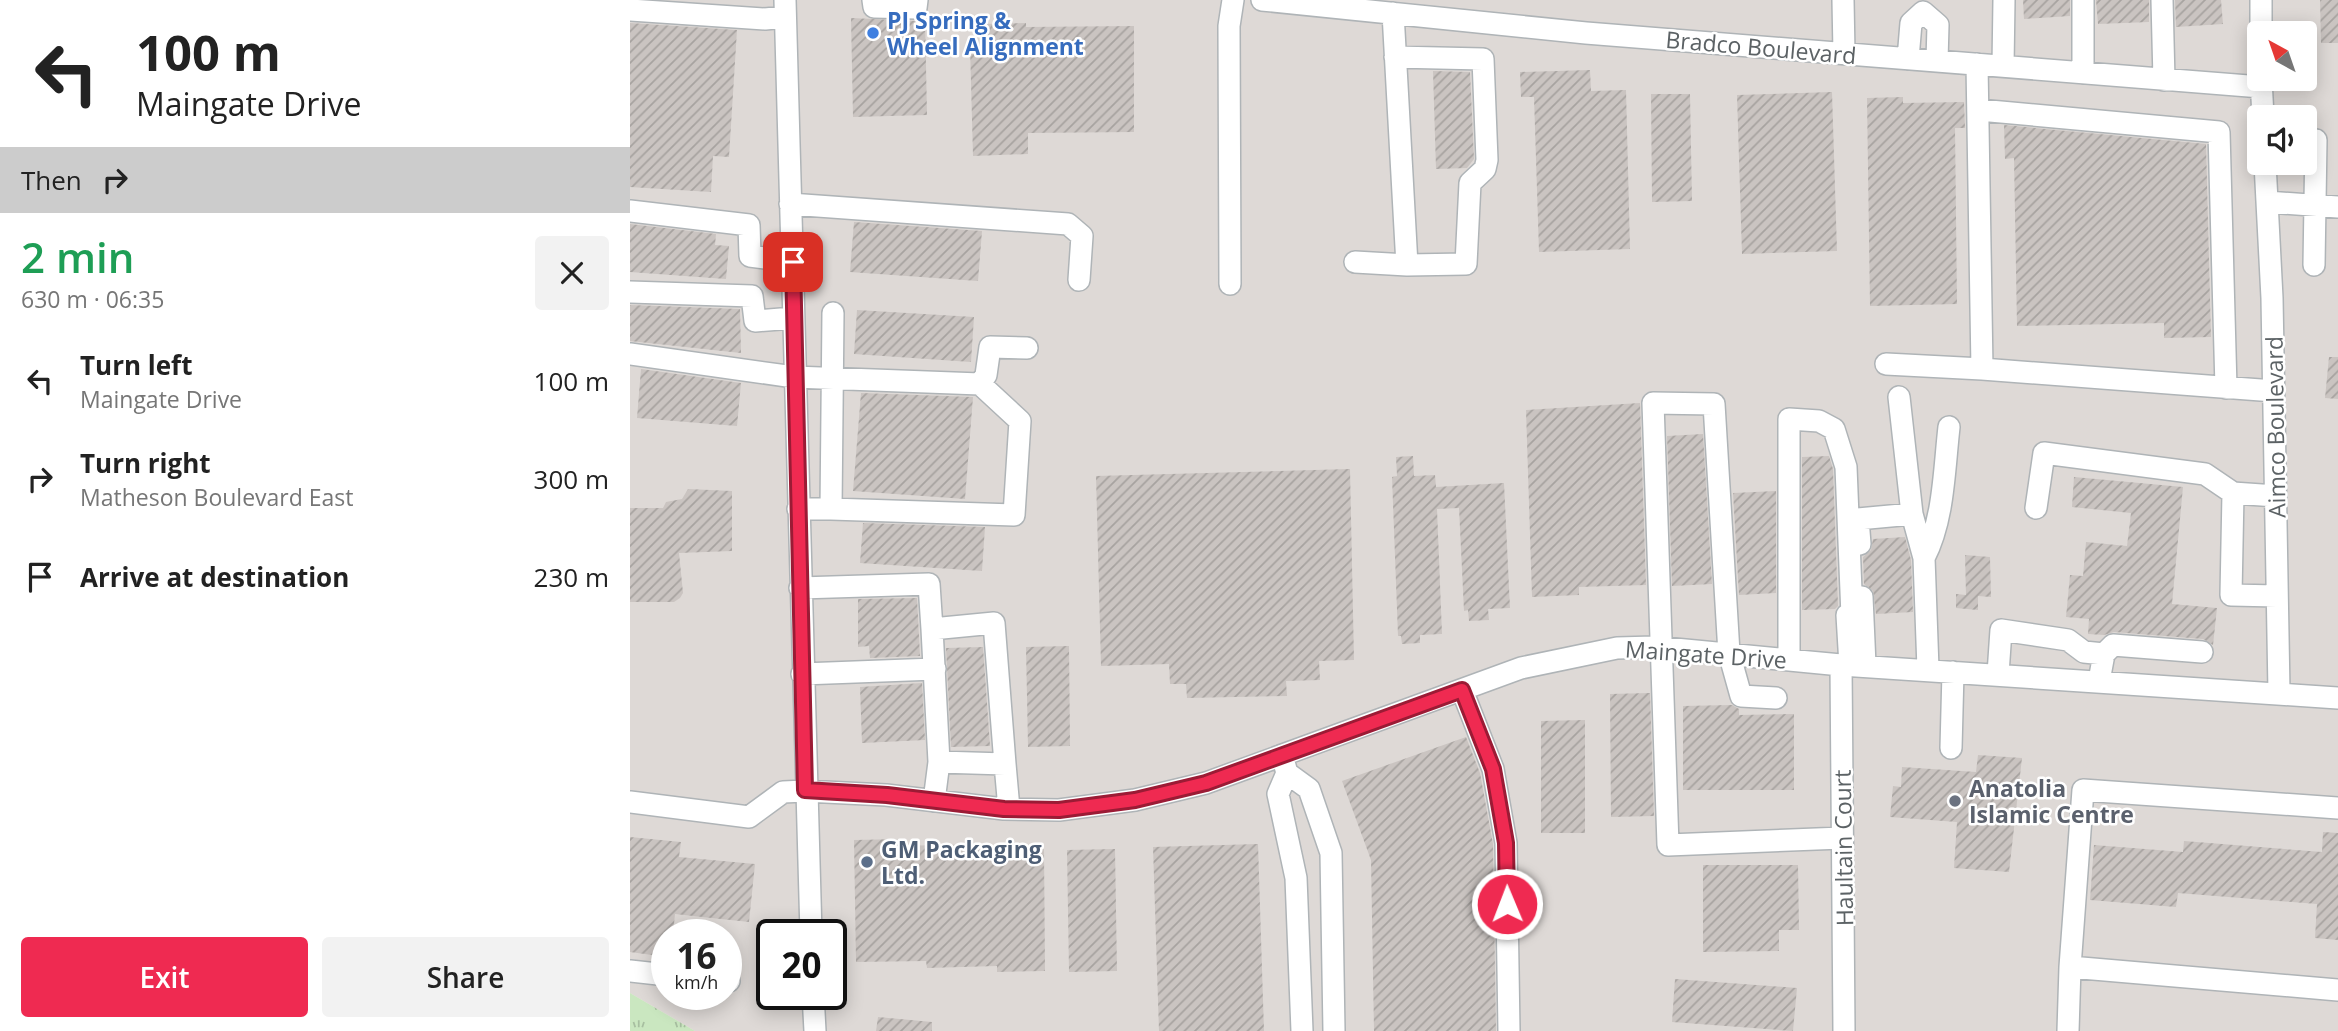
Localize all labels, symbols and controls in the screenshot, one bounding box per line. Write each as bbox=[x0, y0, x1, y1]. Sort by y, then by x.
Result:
place label: PJ Spring & Wheel Alignment bbox=[887, 4, 1084, 62]
text: 100 m bbox=[136, 19, 281, 85]
north arrow bbox=[2247, 21, 2317, 91]
map controls bbox=[2247, 21, 2317, 175]
street label: Bradco Boulevard bbox=[1664, 23, 1858, 71]
marker: PJ Spring & Wheel Alignment bbox=[865, 25, 881, 41]
icon: left bbox=[21, 28, 112, 119]
text: Maingate Drive bbox=[136, 82, 361, 125]
button: sound bbox=[2247, 105, 2317, 175]
icon: right bbox=[96, 161, 134, 199]
text: Then bbox=[21, 162, 82, 198]
text: 2 min bbox=[21, 228, 134, 285]
pin bbox=[763, 232, 823, 292]
button: close bbox=[535, 236, 609, 310]
icon: arrive bbox=[774, 243, 812, 281]
text: 630 m · 06:35 bbox=[21, 283, 164, 315]
street label: Aimco Boulevard bbox=[2257, 336, 2293, 518]
text: Turn left bbox=[80, 347, 192, 383]
icon: left bbox=[21, 362, 59, 400]
text: 100 m bbox=[534, 363, 609, 399]
text: Maingate Drive bbox=[80, 383, 242, 415]
text: Turn right bbox=[80, 445, 211, 481]
icon: right bbox=[21, 460, 59, 498]
text: 300 m bbox=[534, 461, 609, 497]
text: Matheson Boulevard East bbox=[80, 481, 354, 513]
icon: arrive bbox=[21, 558, 59, 596]
text: Arrive at destination bbox=[80, 559, 349, 595]
text: 230 m bbox=[534, 559, 609, 595]
street label: Maingate Drive bbox=[1624, 632, 1788, 676]
street label: Haultain Court bbox=[1826, 769, 1860, 927]
place label: Anatolia Islamic Centre bbox=[1969, 772, 2134, 830]
marker: Anatolia Islamic Centre bbox=[1947, 793, 1963, 809]
place label: GM Packaging Ltd. bbox=[881, 833, 1042, 891]
marker: GM Packaging Ltd. bbox=[859, 854, 875, 870]
position arrow bbox=[1470, 867, 1544, 941]
speed limit sign: 20 bbox=[756, 919, 847, 1010]
text: 16 bbox=[676, 932, 717, 979]
button: Exit bbox=[21, 937, 308, 1017]
button: Share bbox=[322, 937, 609, 1017]
text: km/h bbox=[675, 970, 718, 994]

